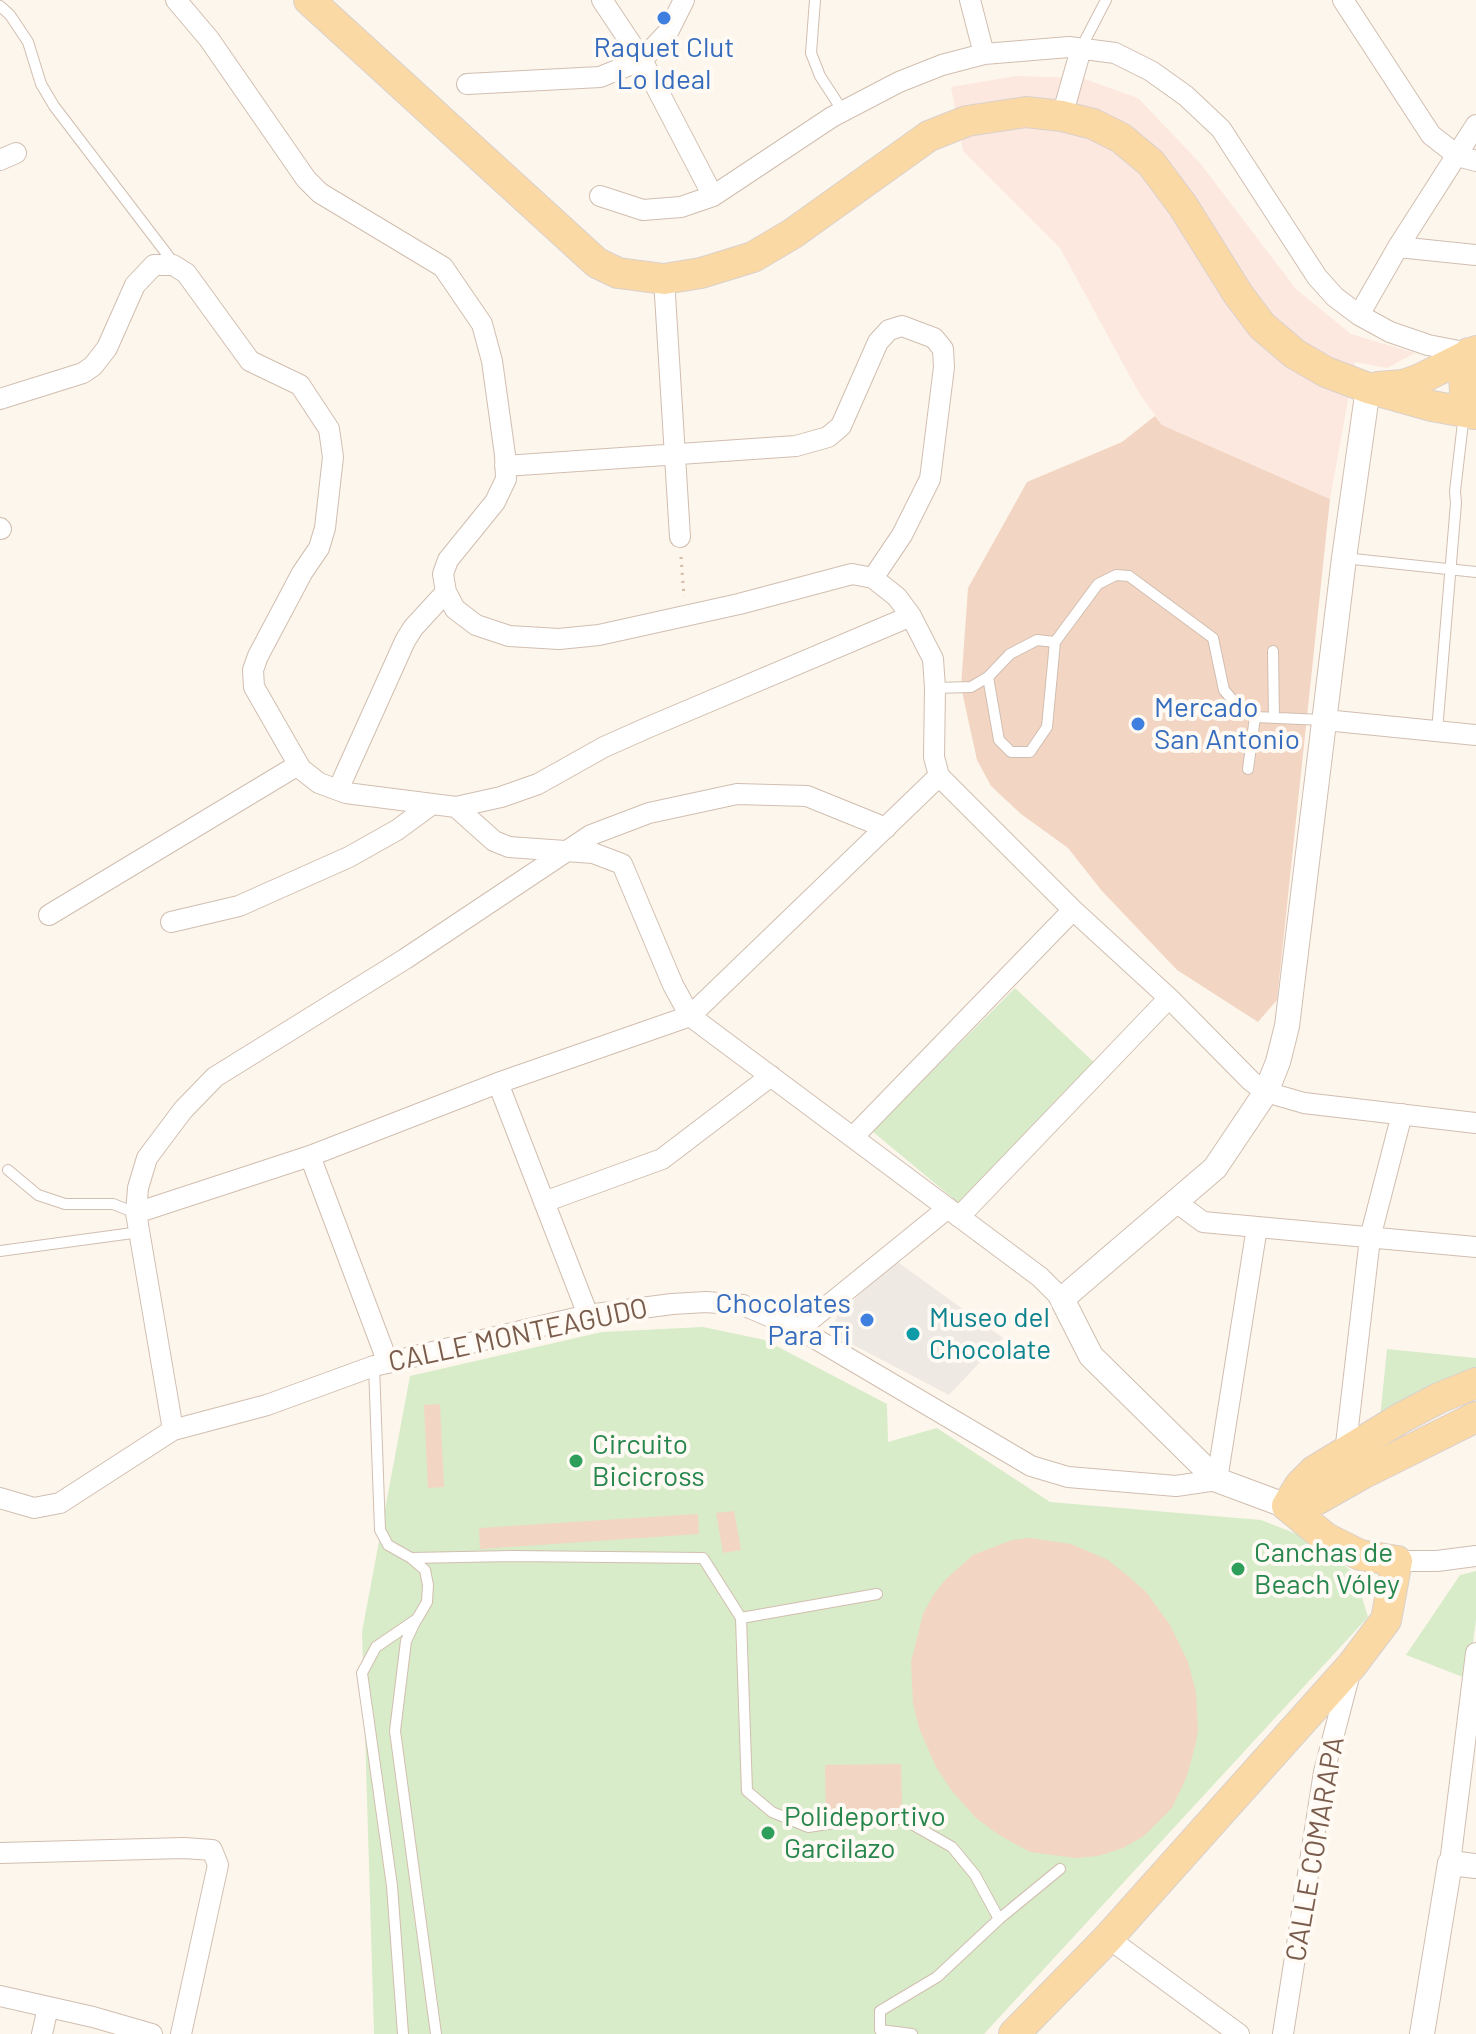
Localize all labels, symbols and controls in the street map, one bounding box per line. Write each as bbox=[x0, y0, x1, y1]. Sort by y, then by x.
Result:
marker: Raquet Clut Lo Ideal bbox=[655, 9, 673, 27]
place label: Raquet Clut Lo Ideal bbox=[593, 31, 735, 97]
place label: Mercado San Antonio bbox=[1154, 691, 1300, 757]
marker: Mercado San Antonio bbox=[1129, 715, 1147, 733]
place label: Chocolates Para Ti bbox=[716, 1287, 851, 1353]
street label: CALLE MONTEAGUDO bbox=[385, 1291, 651, 1379]
place label: Museo del Chocolate bbox=[929, 1301, 1051, 1367]
marker: Chocolates Para Ti bbox=[858, 1311, 876, 1329]
marker: Museo del Chocolate bbox=[904, 1325, 922, 1343]
place label: Circuito Bicicross bbox=[592, 1428, 705, 1494]
marker: Circuito Bicicross bbox=[567, 1452, 585, 1470]
place label: Canchas de Beach Vóley bbox=[1254, 1536, 1400, 1602]
marker: Canchas de Beach Vóley bbox=[1229, 1560, 1247, 1578]
street label: CALLE COMARAPA bbox=[1279, 1734, 1351, 1964]
place label: Polideportivo Garcilazo bbox=[784, 1800, 946, 1866]
marker: Polideportivo Garcilazo bbox=[759, 1824, 777, 1842]

